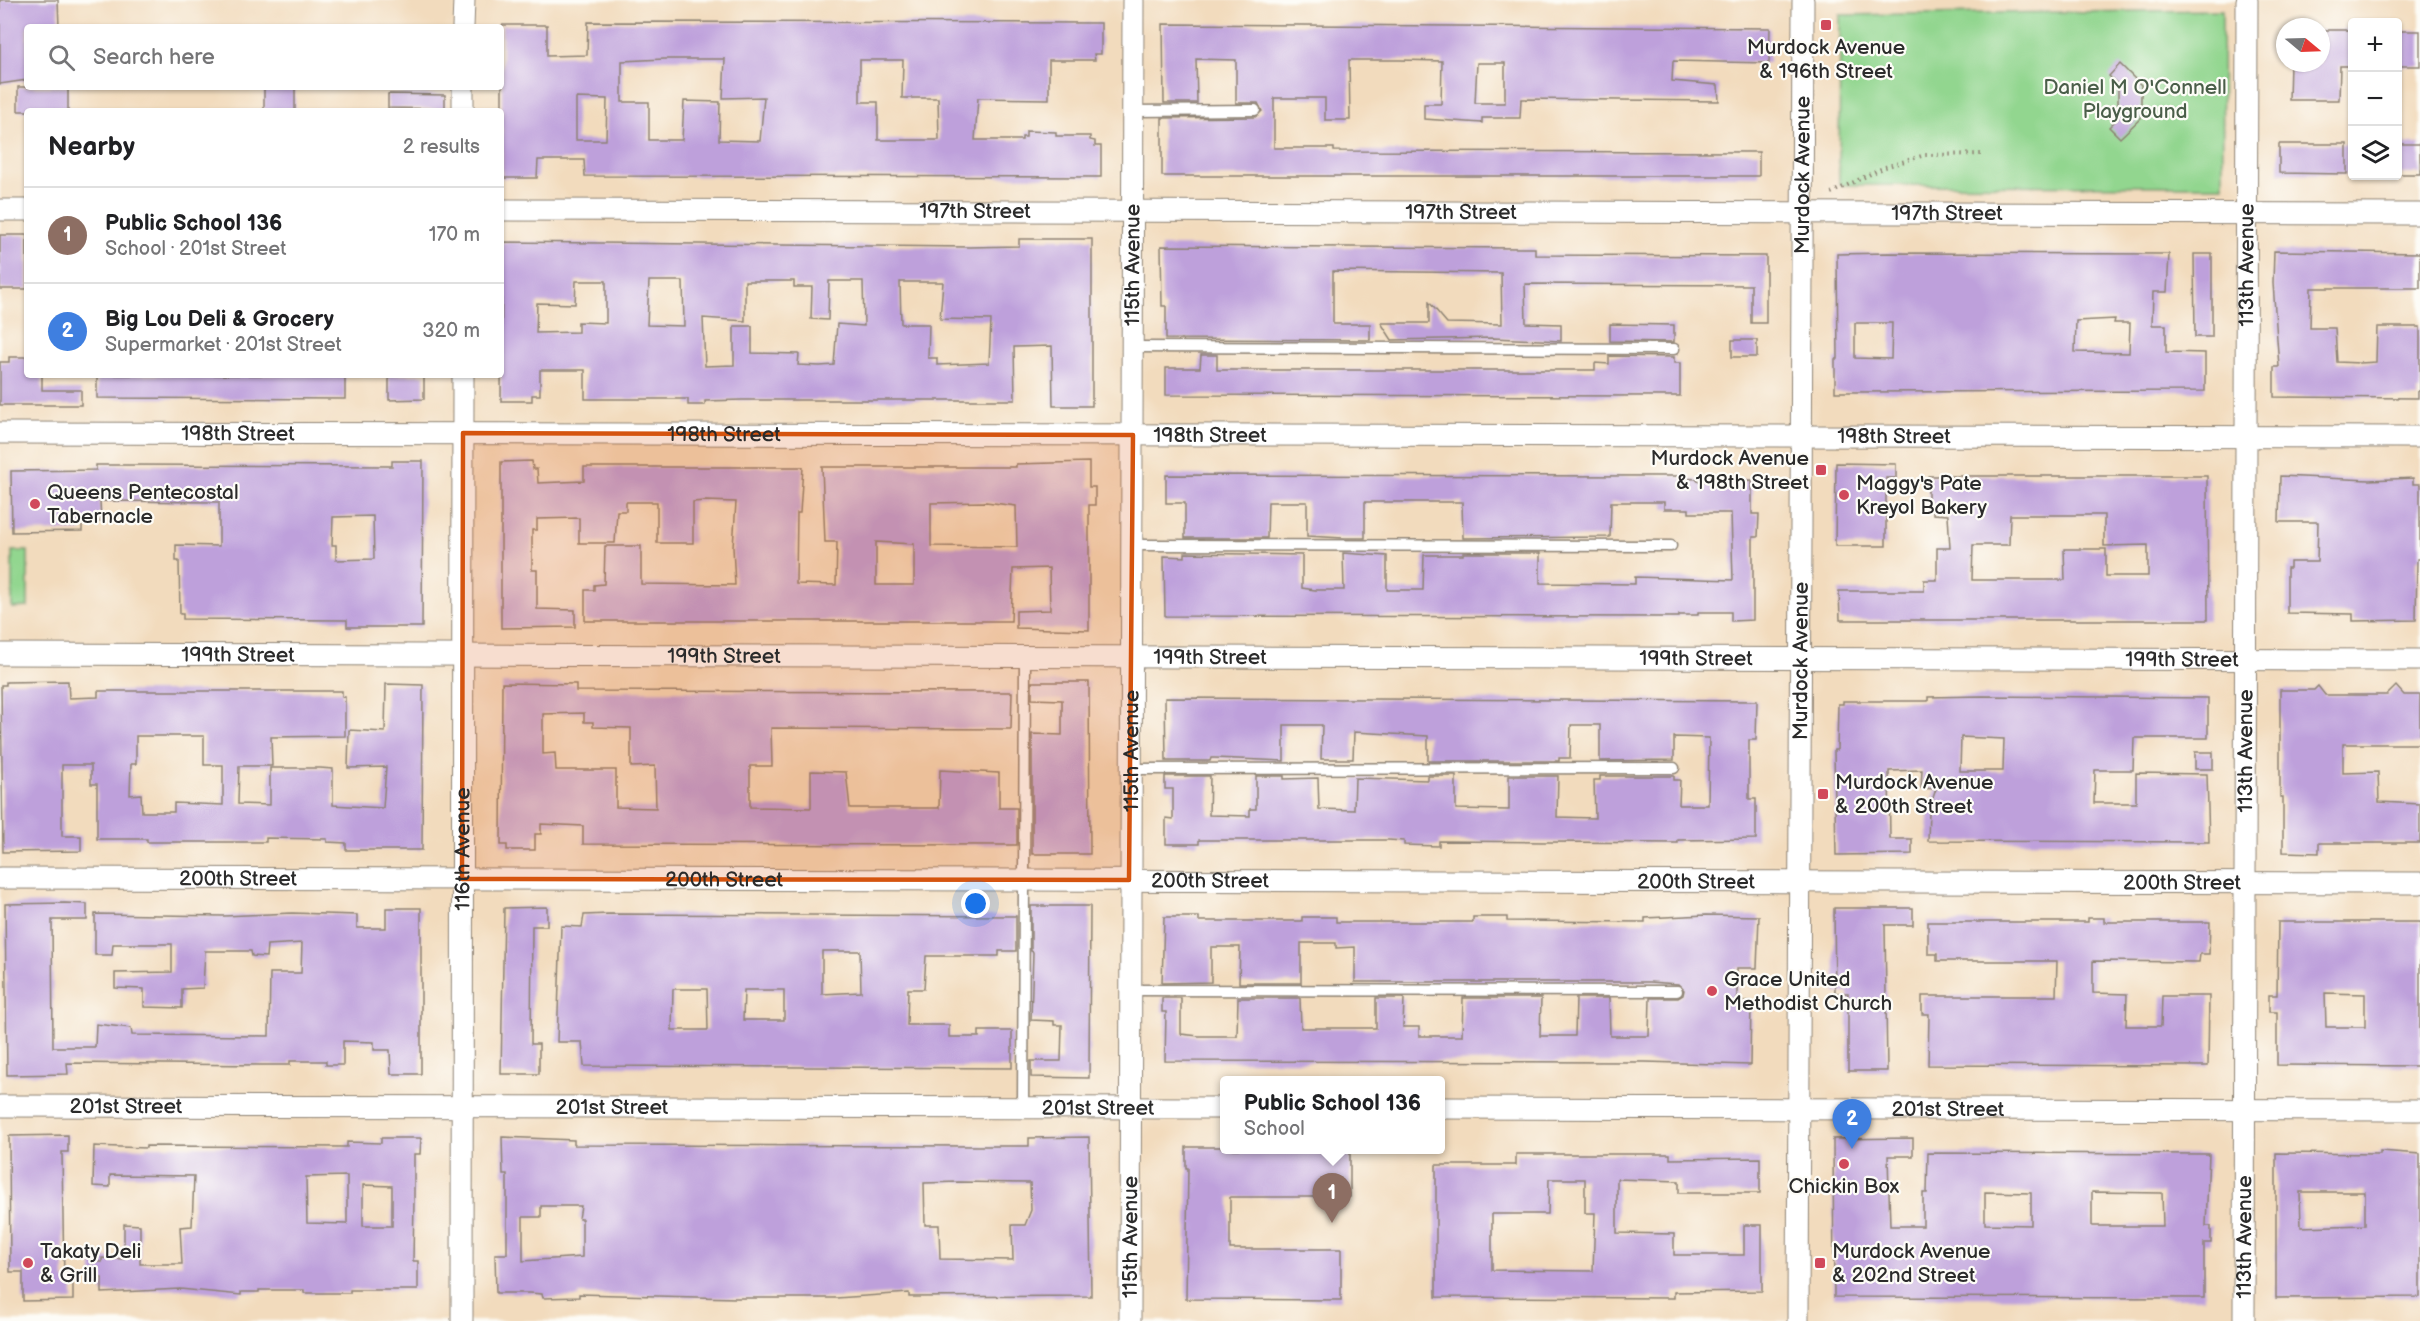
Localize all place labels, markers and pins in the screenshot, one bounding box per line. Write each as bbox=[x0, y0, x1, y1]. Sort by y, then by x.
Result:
marker: Murdock Avenue & 196th Street bbox=[1819, 18, 1833, 32]
place label: Murdock Avenue & 196th Street bbox=[1747, 35, 1905, 84]
place label: Murdock Avenue & 198th Street bbox=[1650, 446, 1810, 495]
marker: Murdock Avenue & 198th Street bbox=[1814, 463, 1828, 477]
place label: Maggy's Pate Kreyol Bakery bbox=[1856, 471, 1987, 520]
place label: Queens Pentecostal Tabernacle bbox=[47, 480, 239, 529]
marker: Maggy's Pate Kreyol Bakery bbox=[1837, 488, 1851, 502]
marker: Queens Pentecostal Tabernacle bbox=[28, 497, 42, 511]
place label: Murdock Avenue & 200th Street bbox=[1835, 770, 1994, 819]
marker: Murdock Avenue & 200th Street bbox=[1816, 787, 1830, 801]
place label: Grace United Methodist Church bbox=[1724, 967, 1892, 1016]
marker: Grace United Methodist Church bbox=[1705, 984, 1719, 998]
pin: 2 bbox=[1832, 1100, 1872, 1149]
marker: Chickin Box bbox=[1837, 1157, 1851, 1171]
pin: 1 bbox=[1312, 1174, 1352, 1223]
place label: Chickin Box bbox=[1789, 1174, 1900, 1199]
place label: Takaty Deli & Grill bbox=[40, 1239, 141, 1288]
place label: Murdock Avenue & 202nd Street bbox=[1832, 1239, 1991, 1288]
marker: Takaty Deli & Grill bbox=[21, 1256, 35, 1270]
marker: Murdock Avenue & 202nd Street bbox=[1813, 1256, 1827, 1270]

